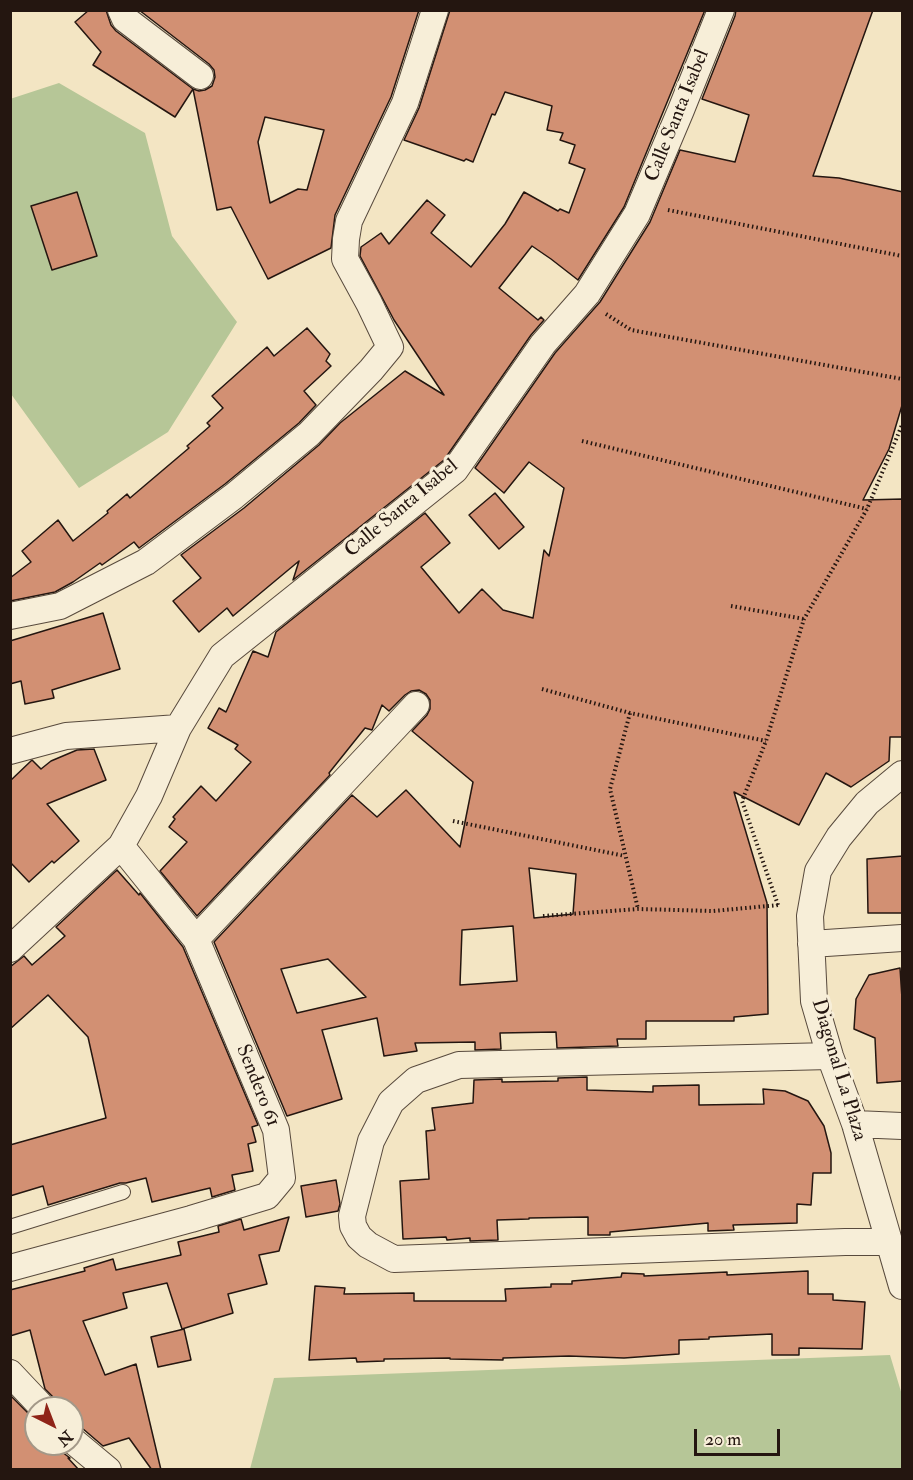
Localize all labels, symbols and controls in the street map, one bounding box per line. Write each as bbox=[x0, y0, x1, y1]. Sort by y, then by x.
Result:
street label: Calle Santa Isabel bbox=[641, 46, 715, 186]
street label: Calle Santa Isabel bbox=[340, 455, 464, 563]
street label: Diagonal La Plaza bbox=[805, 996, 871, 1144]
street label: Sendero 61 bbox=[230, 1041, 284, 1131]
north arrow bbox=[24, 1396, 84, 1456]
scale bar bbox=[697, 1417, 782, 1455]
text: N bbox=[53, 1426, 77, 1450]
text: 20 m bbox=[705, 1428, 741, 1451]

